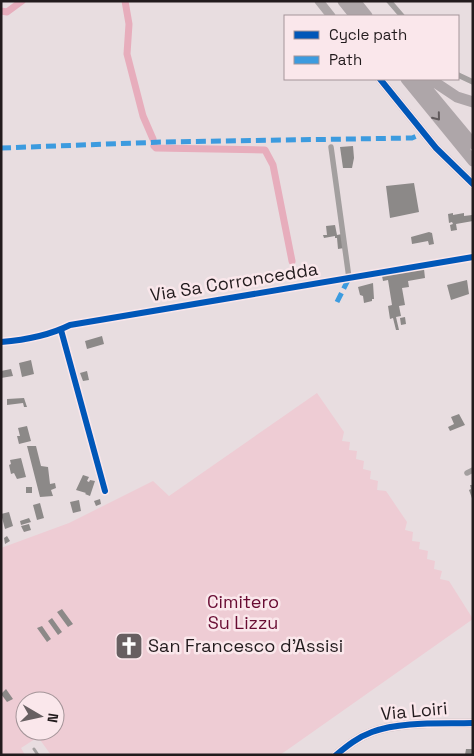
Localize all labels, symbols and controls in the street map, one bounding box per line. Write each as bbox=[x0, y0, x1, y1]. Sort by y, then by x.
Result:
legend bbox=[284, 15, 459, 80]
text: Cycle path bbox=[329, 25, 407, 44]
text: Path bbox=[329, 50, 362, 69]
one-way arrow bbox=[431, 111, 440, 120]
street label: Via Sa Corroncedda bbox=[148, 257, 319, 306]
park label: Cimitero Su Lizzu bbox=[207, 590, 279, 634]
church icon: San Francesco d'Assisi bbox=[114, 631, 144, 661]
place label: San Francesco d'Assisi bbox=[148, 634, 343, 657]
north arrow bbox=[15, 691, 65, 741]
street label: Via Loiri bbox=[380, 696, 448, 725]
text: N bbox=[43, 712, 62, 724]

